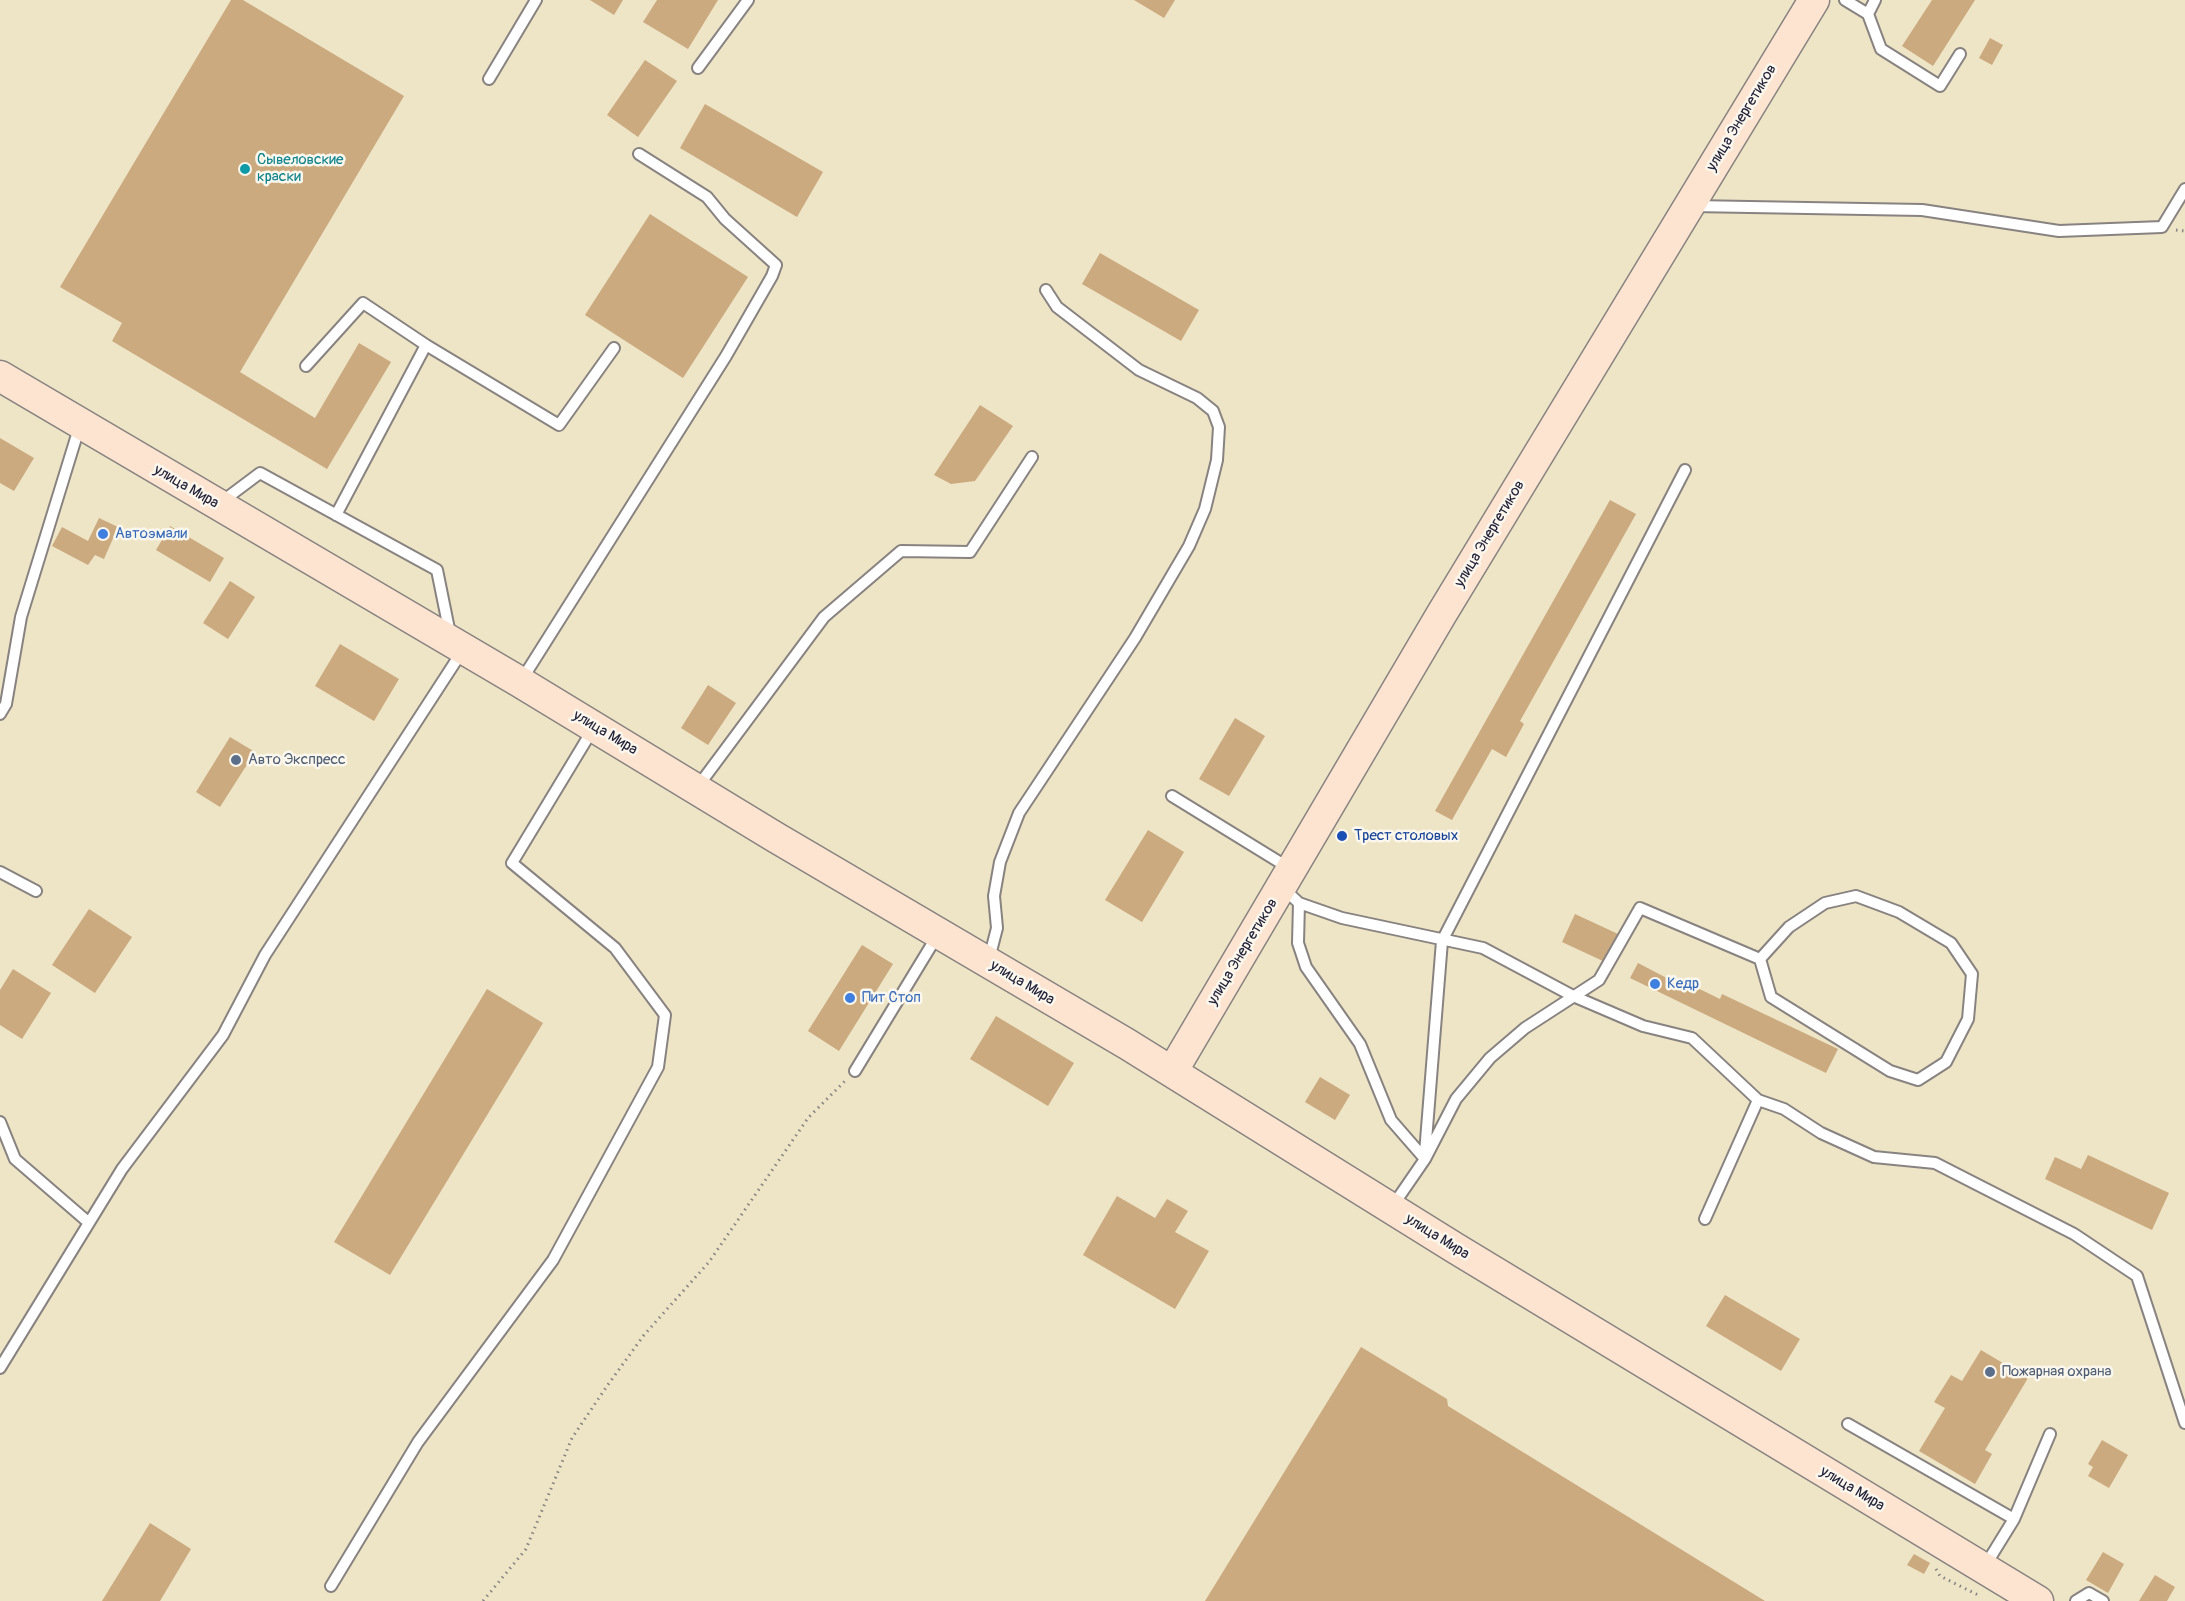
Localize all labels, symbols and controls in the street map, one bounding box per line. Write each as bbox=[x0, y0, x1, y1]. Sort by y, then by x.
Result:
street label: улица Энергетиков bbox=[1703, 61, 1781, 175]
place label: Сывеловские краски bbox=[257, 151, 343, 186]
marker: Сывеловские краски bbox=[238, 162, 252, 176]
street label: улица Мира bbox=[150, 461, 222, 513]
street label: улица Энергетиков bbox=[1451, 477, 1529, 591]
place label: Автоэмали bbox=[115, 525, 187, 543]
marker: Автоэмали bbox=[96, 527, 110, 541]
street label: улица Мира bbox=[569, 707, 641, 759]
place label: Авто Экспресс bbox=[248, 751, 346, 769]
marker: Авто Экспресс bbox=[229, 753, 243, 767]
place label: Трест столовых bbox=[1354, 827, 1458, 845]
marker: Трест столовых bbox=[1335, 829, 1349, 843]
street label: улица Энергетиков bbox=[1204, 895, 1282, 1009]
street label: улица Мира bbox=[986, 957, 1058, 1009]
place label: Кедр bbox=[1667, 975, 1699, 993]
marker: Кедр bbox=[1648, 977, 1662, 991]
place label: Пит Стоп bbox=[862, 989, 921, 1007]
marker: Пит Стоп bbox=[843, 991, 857, 1005]
street label: улица Мира bbox=[1402, 1210, 1472, 1264]
place label: Пожарная охрана bbox=[2002, 1363, 2112, 1381]
marker: Пожарная охрана bbox=[1983, 1365, 1997, 1379]
street label: улица Мира bbox=[1816, 1463, 1888, 1515]

